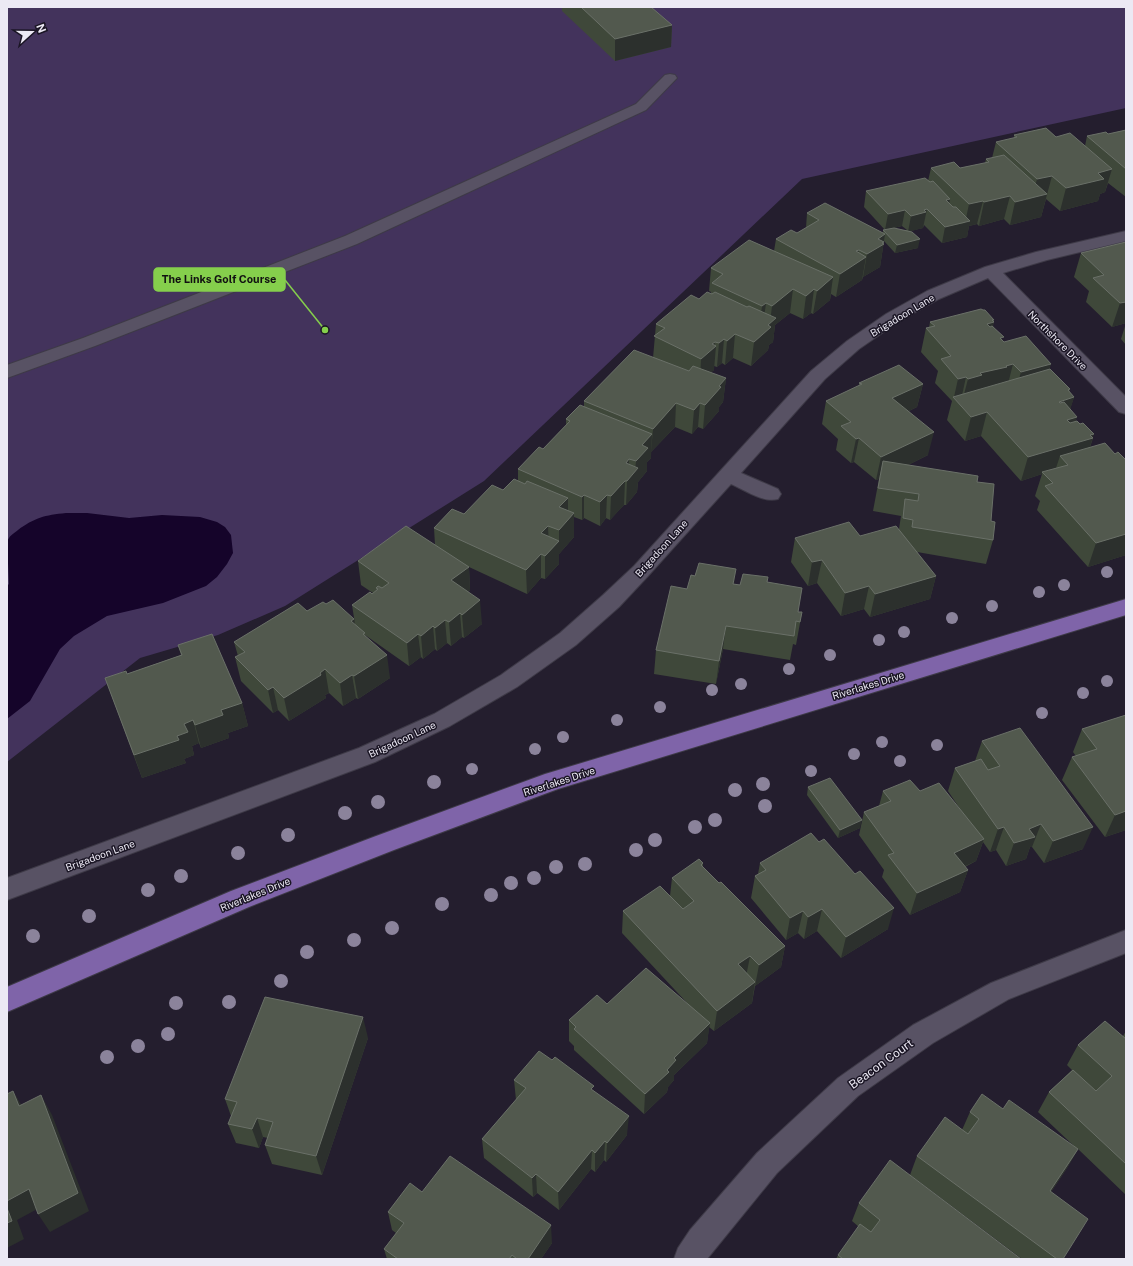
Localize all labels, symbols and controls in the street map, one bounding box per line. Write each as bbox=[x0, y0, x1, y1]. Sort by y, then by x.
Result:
north arrow bbox=[12, 12, 52, 52]
text: N bbox=[34, 22, 48, 35]
callout: The Links Golf Course bbox=[154, 268, 285, 291]
text: The Links Golf Course bbox=[162, 273, 276, 285]
street label: Brigadoon Lane bbox=[868, 291, 937, 339]
street label: Northshore Drive bbox=[1026, 308, 1090, 372]
street label: Brigadoon Lane bbox=[632, 517, 690, 579]
street label: Riverlakes Drive bbox=[831, 668, 906, 702]
street label: Brigadoon Lane bbox=[367, 718, 438, 760]
street label: Riverlakes Drive bbox=[522, 764, 597, 798]
street label: Brigadoon Lane bbox=[64, 837, 137, 873]
street label: Riverlakes Drive bbox=[218, 874, 292, 914]
street label: Beacon Court bbox=[846, 1036, 916, 1092]

